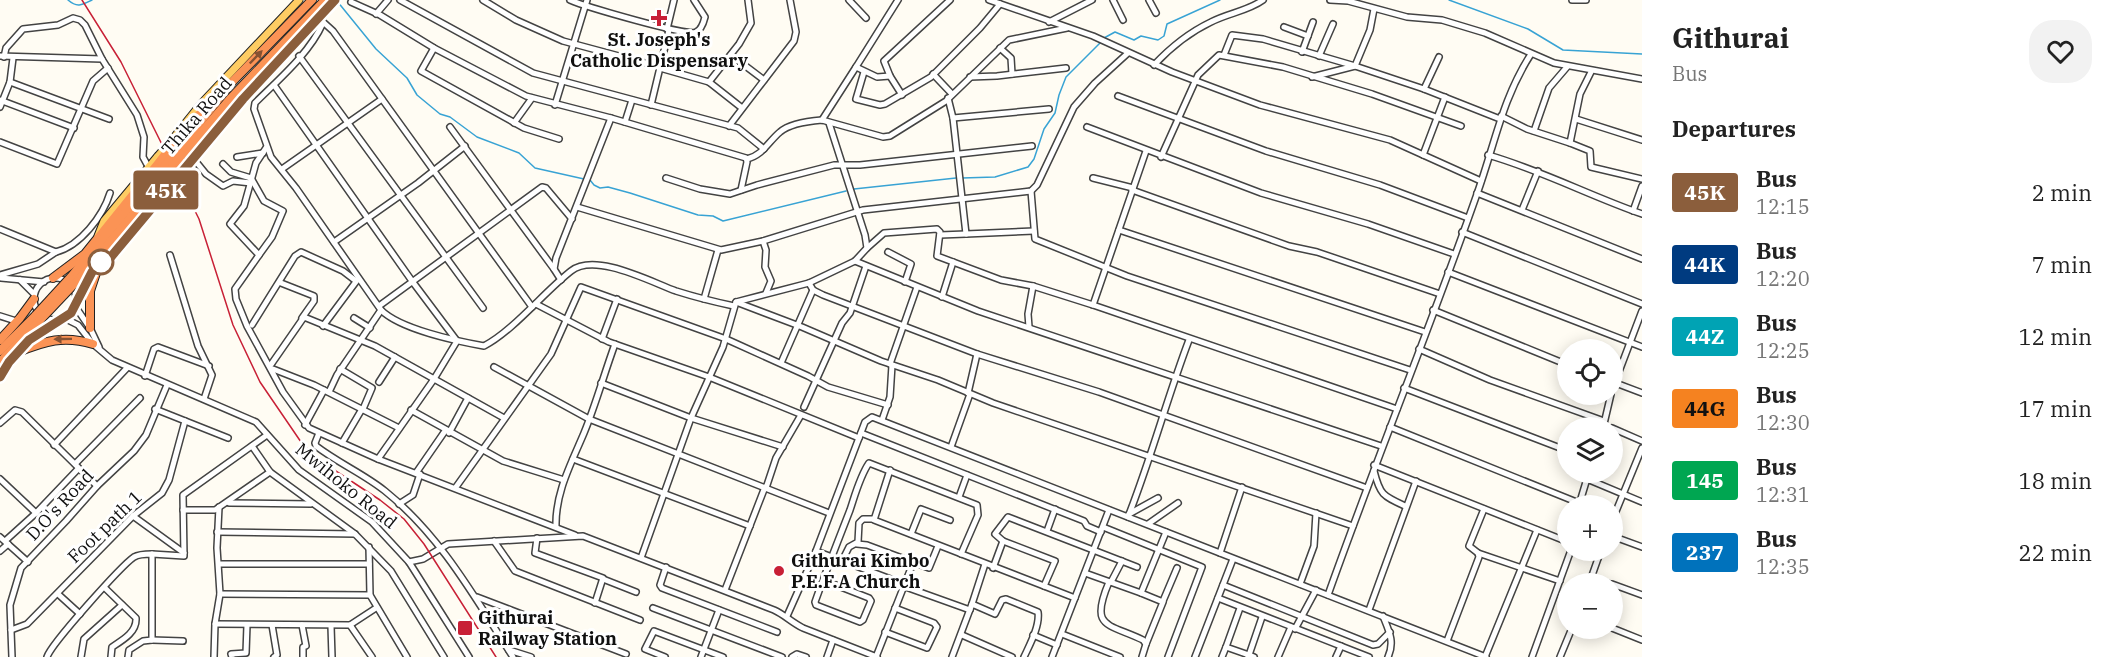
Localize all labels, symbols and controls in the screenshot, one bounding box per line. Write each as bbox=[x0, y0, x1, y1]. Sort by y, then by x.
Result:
marker: St. Joseph's Catholic Dispensary bbox=[650, 9, 668, 27]
text: Githurai bbox=[1672, 19, 1789, 56]
button: heart bbox=[2029, 20, 2092, 83]
place label: St. Joseph's Catholic Dispensary bbox=[570, 28, 749, 72]
one-way arrow bbox=[249, 51, 263, 65]
text: Bus bbox=[1672, 60, 1707, 87]
street label: Thika Road bbox=[156, 72, 237, 159]
text: Departures bbox=[1672, 114, 1796, 143]
text: Bus bbox=[1756, 164, 1797, 193]
line badge: 45K bbox=[132, 170, 201, 210]
text: 45K bbox=[145, 176, 187, 204]
text: 45K bbox=[1684, 178, 1726, 206]
text: 2 min bbox=[2032, 178, 2092, 207]
text: 12:15 bbox=[1756, 193, 1810, 220]
text: Bus bbox=[1756, 236, 1797, 265]
unlabelled marker bbox=[88, 249, 114, 275]
text: 44K bbox=[1684, 250, 1726, 278]
text: 7 min bbox=[2032, 250, 2092, 279]
text: 12:20 bbox=[1756, 265, 1810, 292]
text: Bus bbox=[1756, 308, 1797, 337]
text: 44Z bbox=[1686, 322, 1724, 350]
text: 12 min bbox=[2019, 322, 2092, 351]
one-way arrow bbox=[53, 334, 72, 344]
text: 12:25 bbox=[1756, 337, 1810, 364]
map controls bbox=[1557, 339, 1623, 639]
button: locate bbox=[1557, 339, 1623, 405]
text: Bus bbox=[1756, 380, 1797, 409]
text: 44G bbox=[1684, 394, 1726, 422]
text: 17 min bbox=[2019, 394, 2092, 423]
text: 12:30 bbox=[1756, 409, 1810, 436]
button: layers bbox=[1557, 417, 1623, 483]
street label: Mwihoko Road bbox=[291, 438, 402, 534]
text: Bus bbox=[1756, 452, 1797, 481]
street label: D.O's Road bbox=[21, 464, 98, 545]
text: 145 bbox=[1686, 466, 1724, 494]
text: 18 min bbox=[2019, 466, 2092, 495]
text: 12:31 bbox=[1756, 481, 1810, 508]
street label: Foot path 1 bbox=[62, 485, 147, 568]
button: + bbox=[1557, 495, 1623, 561]
text: Bus bbox=[1756, 524, 1797, 553]
text: 237 bbox=[1686, 538, 1724, 566]
text: 22 min bbox=[2019, 538, 2092, 567]
place label: Githurai Kimbo P.E.F.A Church bbox=[791, 549, 930, 593]
text: 12:35 bbox=[1756, 553, 1810, 580]
marker: Githurai Kimbo P.E.F.A Church bbox=[772, 564, 786, 578]
button: − bbox=[1557, 573, 1623, 639]
place label: Githurai Railway Station bbox=[478, 606, 617, 650]
marker: Githurai Railway Station bbox=[456, 619, 474, 637]

